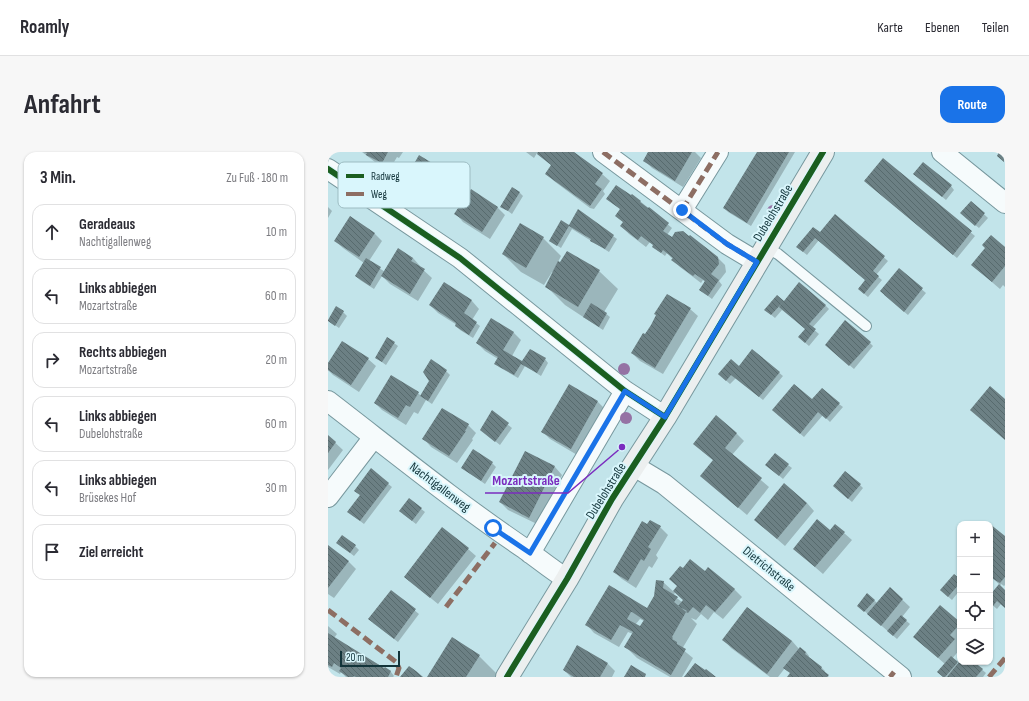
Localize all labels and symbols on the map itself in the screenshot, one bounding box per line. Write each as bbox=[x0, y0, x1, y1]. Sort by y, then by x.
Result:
legend bbox=[338, 162, 470, 208]
text: Radweg bbox=[371, 170, 400, 183]
street label: Dubelohstraße bbox=[750, 182, 796, 244]
text: Weg bbox=[371, 188, 387, 201]
route end bbox=[673, 201, 691, 219]
street label: Nachtigallenweg bbox=[406, 459, 474, 515]
street label: Dubelohstraße bbox=[582, 460, 630, 522]
callout: Mozartstraße bbox=[485, 467, 568, 493]
text: Mozartstraße bbox=[492, 472, 560, 489]
route start bbox=[484, 519, 502, 537]
street label: Dietrichstraße bbox=[740, 543, 798, 595]
scale bar bbox=[340, 649, 400, 668]

